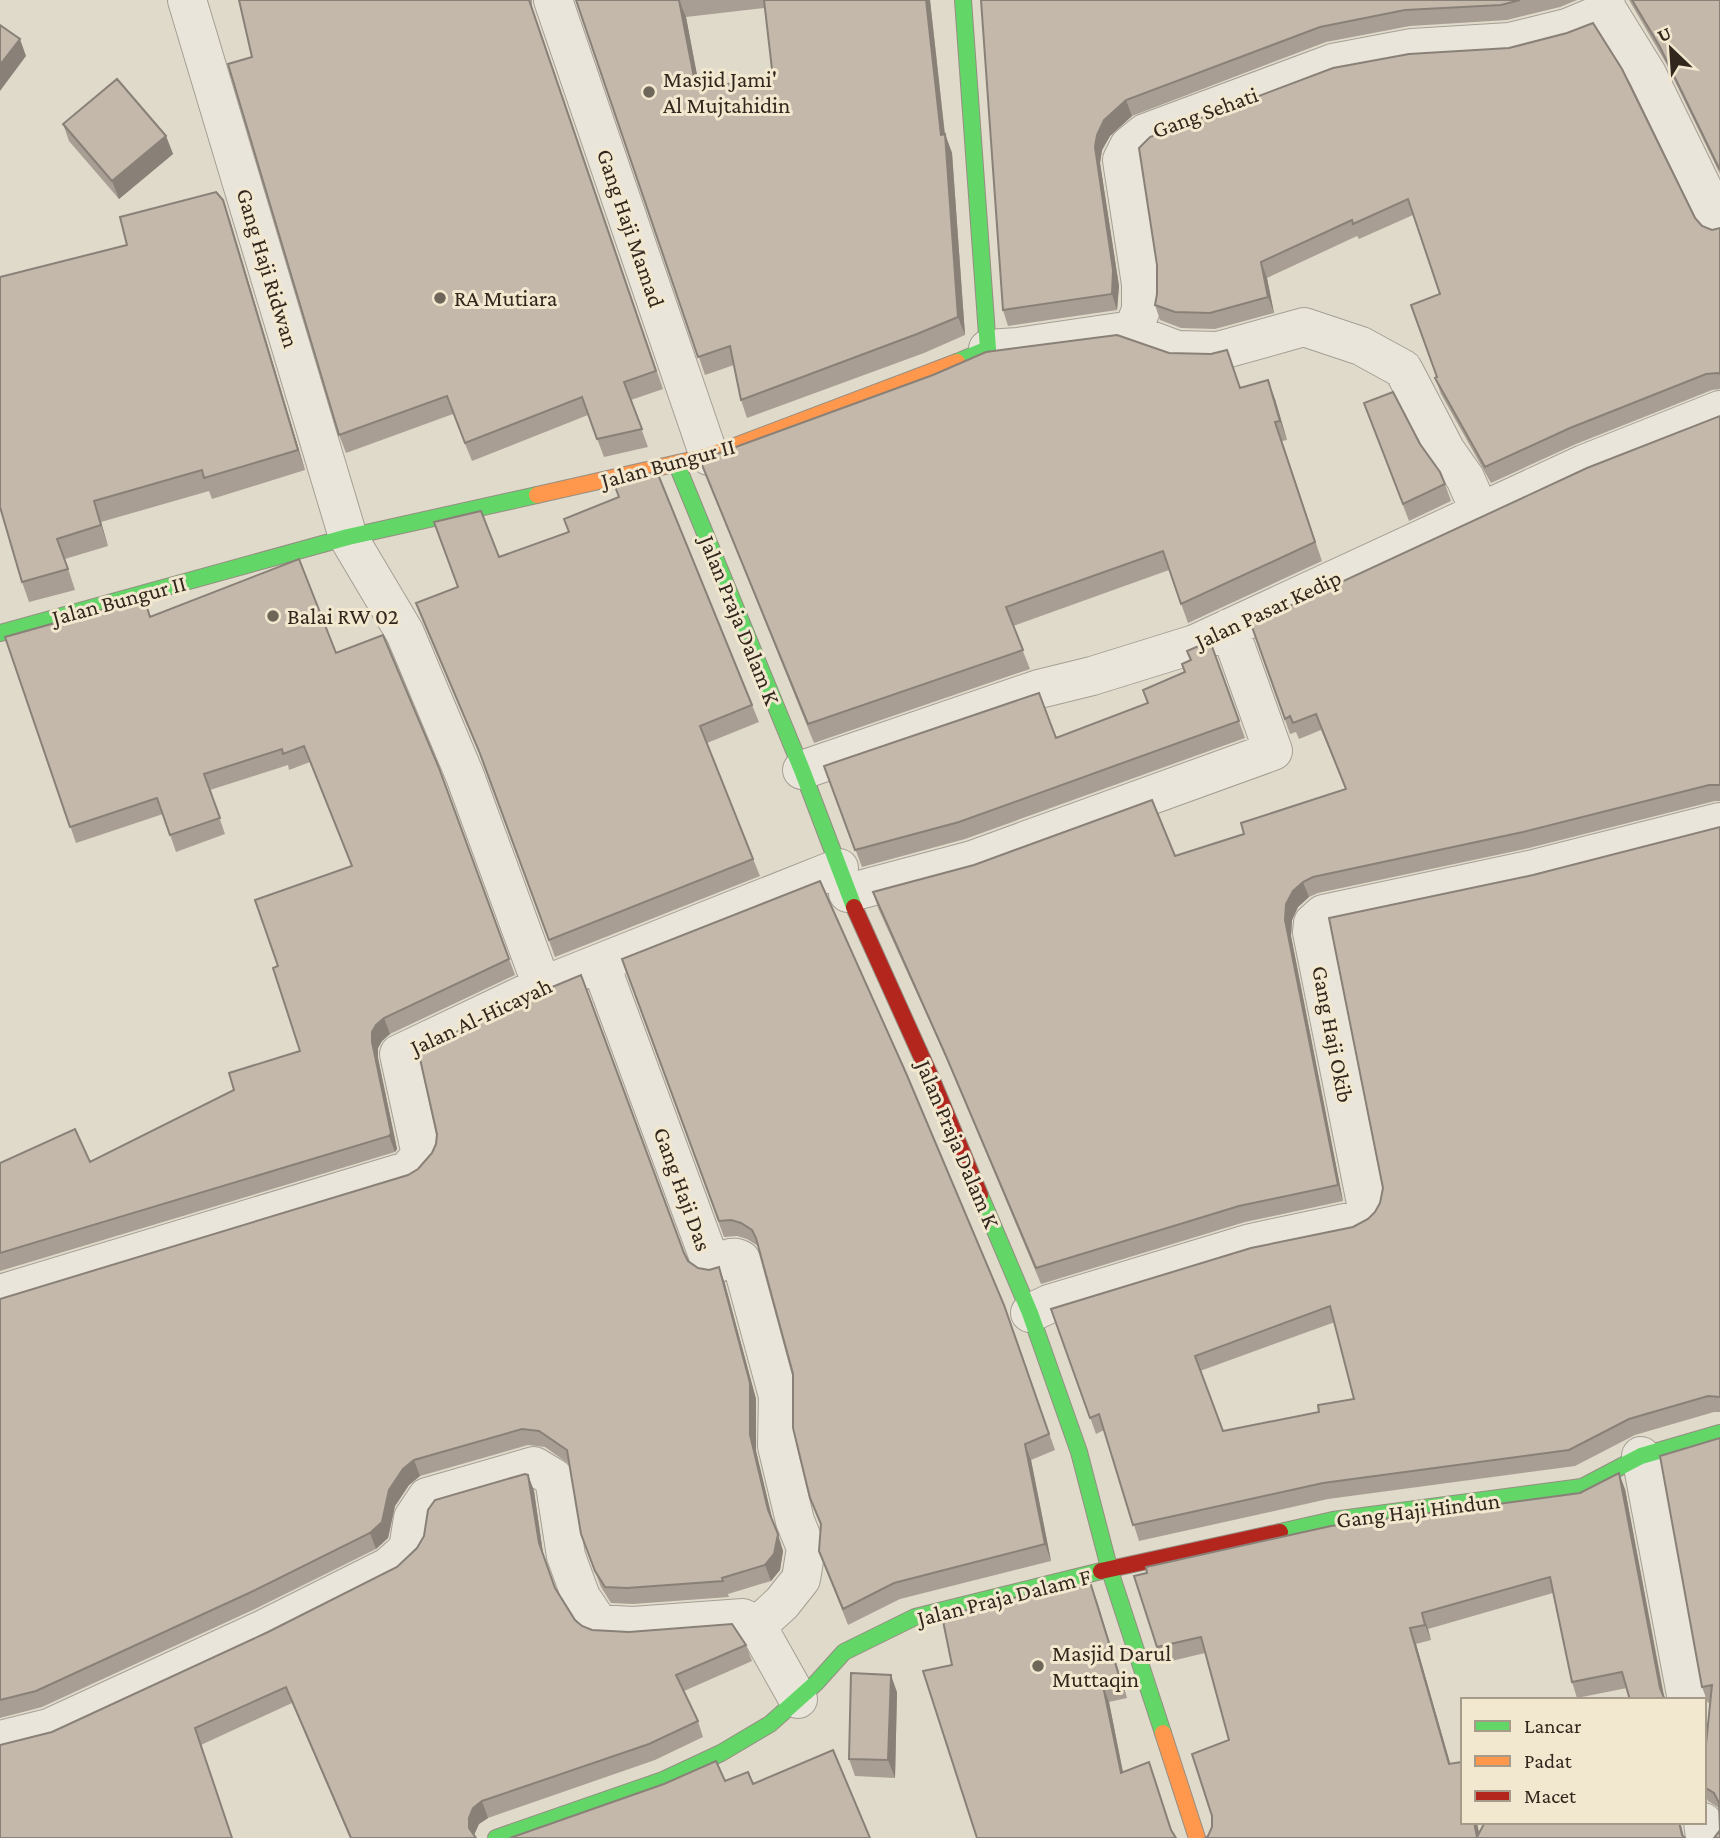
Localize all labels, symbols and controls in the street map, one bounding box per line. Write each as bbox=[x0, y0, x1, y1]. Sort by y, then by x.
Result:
north arrow bbox=[1636, 14, 1706, 84]
text: U bbox=[1654, 22, 1674, 46]
place label: Masjid Jami' Al Mujtahidin bbox=[663, 66, 790, 118]
street label: Gang Sehati bbox=[1149, 81, 1261, 143]
marker: Masjid Jami' Al Mujtahidin bbox=[641, 84, 657, 100]
street label: Gang Haji Mamad bbox=[592, 145, 670, 311]
street label: Gang Haji Ridwan bbox=[231, 185, 305, 351]
place label: RA Mutiara bbox=[454, 285, 558, 311]
marker: RA Mutiara bbox=[432, 290, 448, 306]
street label: Jalan Bungur II bbox=[596, 433, 738, 494]
street label: Jalan Praja Dalam K bbox=[693, 530, 786, 709]
street label: Jalan Pasar Kedip bbox=[1189, 564, 1345, 655]
street label: Jalan Bungur II bbox=[47, 570, 189, 631]
place label: Balai RW 02 bbox=[287, 603, 399, 629]
marker: Balai RW 02 bbox=[265, 608, 281, 624]
street label: Gang Haji Okib bbox=[1307, 963, 1359, 1105]
street label: Jalan Al-Hicayah bbox=[404, 972, 556, 1061]
street label: Jalan Praja Dalam K bbox=[910, 1054, 1005, 1233]
street label: Gang Haji Das bbox=[649, 1124, 717, 1254]
street label: Gang Haji Hindun bbox=[1335, 1487, 1501, 1533]
street label: Jalan Praja Dalam F bbox=[913, 1563, 1094, 1632]
place label: Masjid Darul Muttaqin bbox=[1052, 1640, 1171, 1692]
marker: Masjid Darul Muttaqin bbox=[1030, 1658, 1046, 1674]
legend bbox=[1461, 1698, 1706, 1824]
text: Lancar bbox=[1524, 1714, 1582, 1738]
text: Padat bbox=[1524, 1749, 1573, 1773]
text: Macet bbox=[1524, 1784, 1577, 1808]

